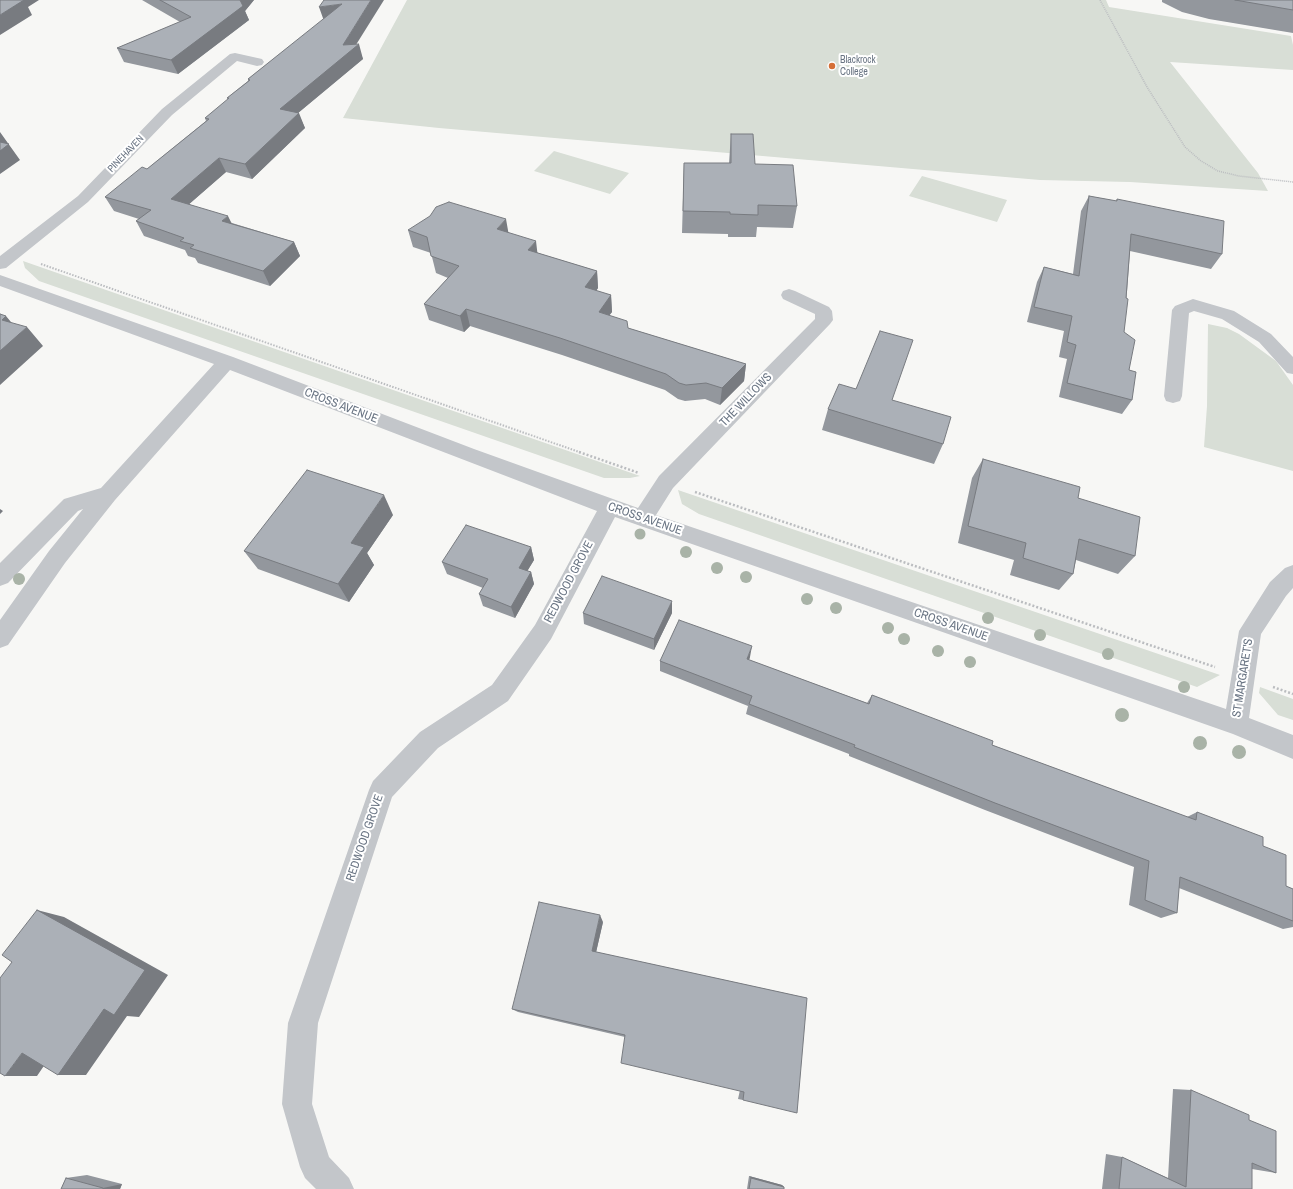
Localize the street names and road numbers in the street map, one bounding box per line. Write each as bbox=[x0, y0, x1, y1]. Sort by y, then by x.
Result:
street label: PINEHAVEN bbox=[105, 133, 147, 175]
street label: THE WILLOWS bbox=[717, 370, 775, 430]
street label: CROSS AVENUE bbox=[302, 385, 380, 427]
street label: CROSS AVENUE bbox=[606, 500, 684, 538]
street label: REDWOOD GROVE bbox=[541, 539, 597, 625]
street label: CROSS AVENUE bbox=[912, 606, 990, 644]
street label: ST MARGARET'S bbox=[1230, 638, 1256, 718]
street label: REDWOOD GROVE bbox=[343, 793, 387, 883]

